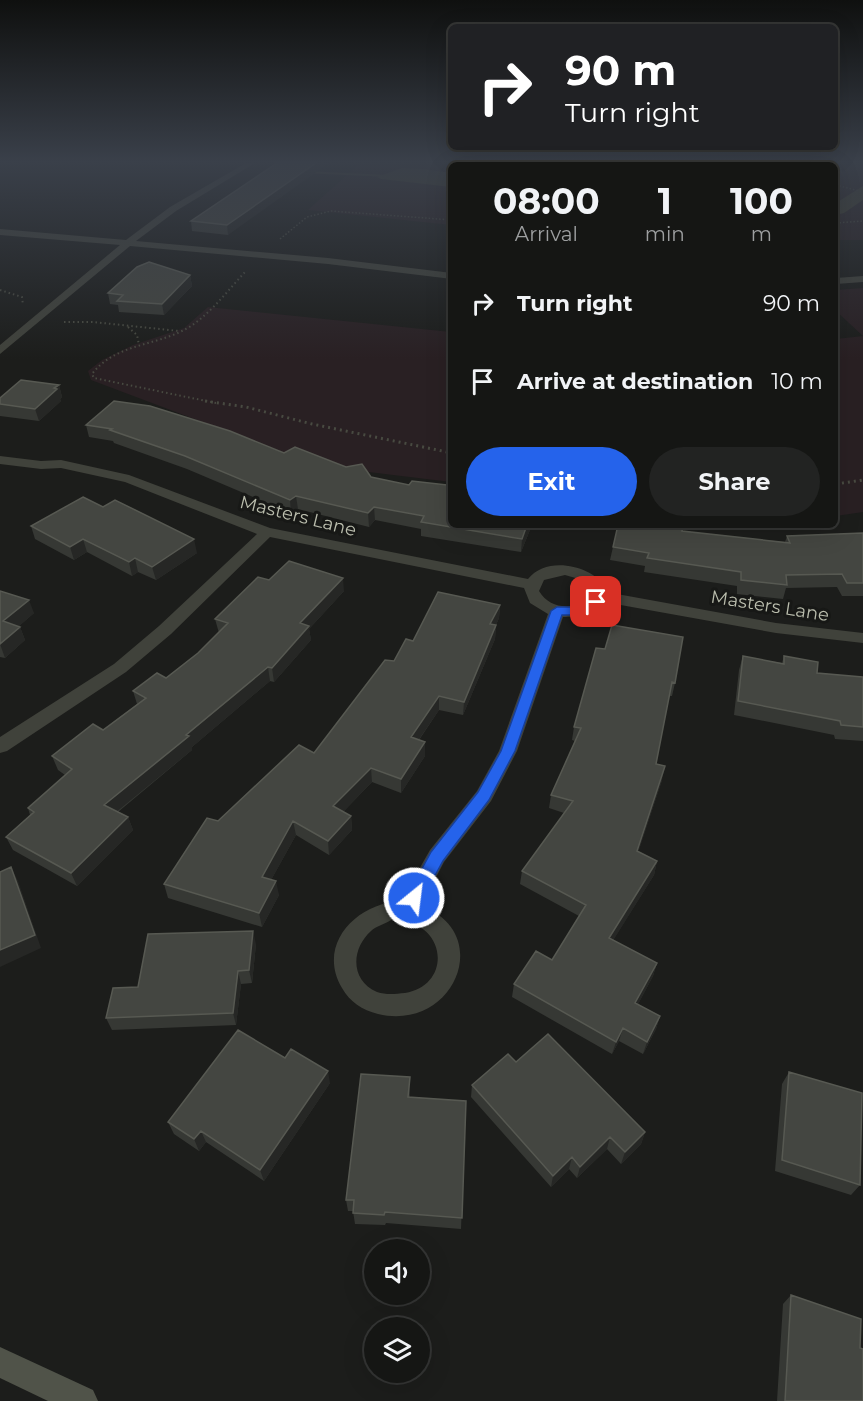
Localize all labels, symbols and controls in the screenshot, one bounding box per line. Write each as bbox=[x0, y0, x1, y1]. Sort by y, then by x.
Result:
text: 90 m bbox=[565, 44, 676, 96]
icon: right bbox=[466, 48, 544, 126]
text: Turn right bbox=[565, 96, 700, 129]
text: 08:00 bbox=[493, 179, 600, 223]
text: 1 bbox=[658, 179, 672, 223]
text: 100 bbox=[730, 179, 793, 223]
text: Arrival bbox=[515, 222, 578, 246]
text: min bbox=[645, 222, 685, 246]
text: m bbox=[751, 222, 772, 246]
icon: right bbox=[466, 287, 499, 320]
text: Turn right bbox=[517, 290, 632, 317]
text: 90 m bbox=[763, 290, 820, 317]
icon: arrive bbox=[466, 365, 499, 398]
text: Arrive at destination bbox=[517, 368, 753, 395]
text: 10 m bbox=[771, 368, 823, 395]
button: Exit bbox=[466, 447, 637, 516]
button: Share bbox=[649, 447, 820, 516]
street label: Masters Lane bbox=[237, 491, 359, 541]
pin bbox=[570, 576, 621, 627]
icon: arrive bbox=[579, 585, 612, 618]
street label: Masters Lane bbox=[709, 586, 831, 626]
position arrow bbox=[382, 866, 446, 930]
map controls bbox=[364, 1239, 430, 1383]
button: sound bbox=[364, 1239, 430, 1305]
button: layers bbox=[364, 1317, 430, 1383]

